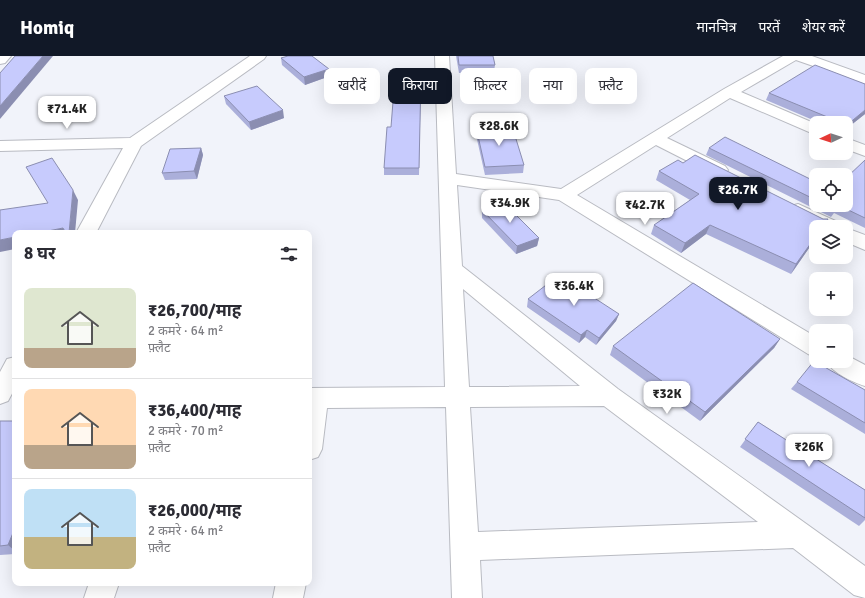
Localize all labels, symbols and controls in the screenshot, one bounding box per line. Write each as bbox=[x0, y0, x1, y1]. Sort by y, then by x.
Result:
text: Homiq bbox=[20, 16, 74, 40]
text: मानचित्र bbox=[696, 19, 736, 36]
text: परतें bbox=[758, 19, 780, 36]
text: शेयर करें bbox=[802, 19, 845, 36]
chip: खरीदें bbox=[324, 68, 380, 104]
chip: किराया bbox=[388, 68, 452, 104]
chip: फ़िल्टर bbox=[460, 68, 521, 104]
chip: नया bbox=[529, 68, 577, 104]
chip: फ़्लैट bbox=[585, 68, 637, 104]
pin: ₹71.4K bbox=[34, 96, 100, 130]
text: ₹71.4K bbox=[47, 101, 87, 117]
pin: ₹28.6K bbox=[466, 113, 532, 147]
north arrow bbox=[809, 116, 853, 160]
map controls bbox=[809, 116, 853, 368]
text: ₹28.6K bbox=[479, 118, 519, 134]
button: locate bbox=[809, 168, 853, 212]
pin: ₹26.7K bbox=[705, 177, 771, 211]
text: ₹26.7K bbox=[718, 182, 758, 198]
pin: ₹34.9K bbox=[477, 190, 543, 224]
pin: ₹42.7K bbox=[612, 192, 678, 226]
text: ₹34.9K bbox=[490, 195, 530, 211]
text: ₹42.7K bbox=[625, 197, 665, 213]
button: layers bbox=[809, 220, 853, 264]
text: 8 घर bbox=[24, 243, 55, 264]
icon: filters bbox=[278, 243, 300, 265]
button: + bbox=[809, 272, 853, 316]
pin: ₹36.4K bbox=[541, 273, 607, 307]
text: ₹36.4K bbox=[554, 278, 594, 294]
text: ₹26,700/माह bbox=[148, 300, 241, 321]
icon: home bbox=[56, 304, 104, 352]
text: 2 कमरे · 64 m² bbox=[148, 323, 223, 339]
button: − bbox=[809, 324, 853, 368]
text: फ़्लैट bbox=[148, 340, 171, 356]
pin: ₹32K bbox=[643, 381, 691, 415]
text: ₹32K bbox=[652, 386, 682, 402]
text: ₹36,400/माह bbox=[148, 400, 241, 421]
icon: home bbox=[56, 405, 104, 453]
text: 2 कमरे · 70 m² bbox=[148, 423, 223, 439]
pin: ₹26K bbox=[785, 434, 833, 468]
text: ₹26K bbox=[794, 439, 824, 455]
text: फ़्लैट bbox=[148, 440, 171, 456]
text: ₹26,000/माह bbox=[148, 500, 241, 521]
icon: home bbox=[56, 505, 104, 553]
text: 2 कमरे · 64 m² bbox=[148, 523, 223, 539]
text: फ़्लैट bbox=[148, 540, 171, 556]

